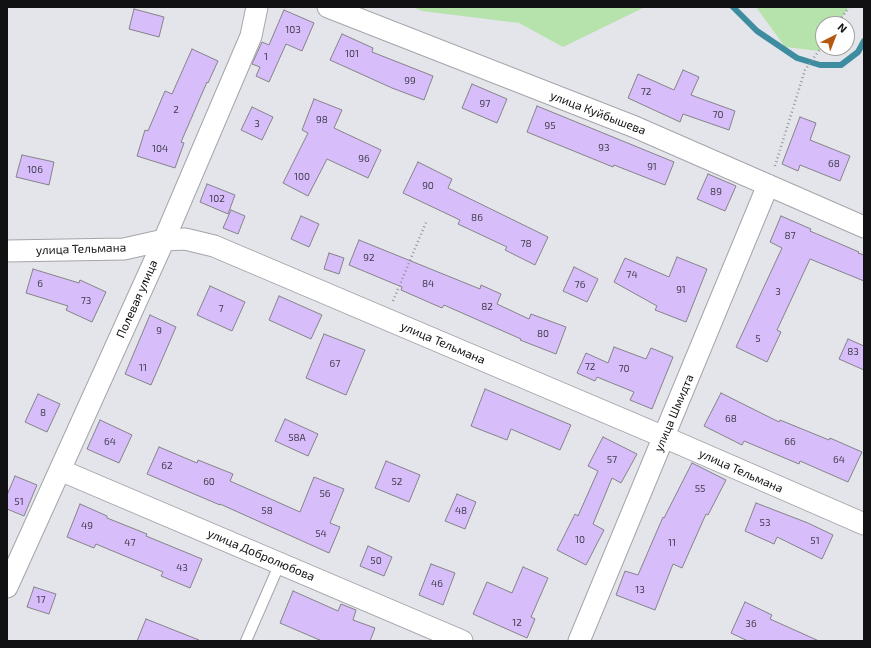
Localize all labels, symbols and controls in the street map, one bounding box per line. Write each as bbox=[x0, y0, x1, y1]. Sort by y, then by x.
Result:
north arrow bbox=[815, 16, 855, 56]
text: N bbox=[835, 20, 850, 35]
house number: 103 bbox=[285, 24, 301, 36]
house number: 101 bbox=[345, 48, 359, 60]
house number: 1 bbox=[264, 51, 268, 63]
house number: 99 bbox=[404, 75, 416, 87]
house number: 72 bbox=[641, 86, 651, 98]
street label: улица Куйбышева bbox=[548, 88, 648, 138]
house number: 97 bbox=[480, 98, 490, 110]
house number: 2 bbox=[173, 104, 179, 116]
house number: 70 bbox=[712, 109, 724, 121]
house number: 98 bbox=[316, 114, 328, 126]
house number: 3 bbox=[254, 118, 260, 130]
house number: 95 bbox=[544, 120, 556, 132]
house number: 93 bbox=[598, 142, 610, 154]
house number: 104 bbox=[152, 143, 168, 155]
house number: 96 bbox=[358, 153, 370, 165]
house number: 68 bbox=[828, 158, 840, 170]
house number: 91 bbox=[647, 161, 657, 173]
house number: 106 bbox=[27, 164, 43, 176]
house number: 100 bbox=[294, 171, 310, 183]
house number: 90 bbox=[422, 180, 434, 192]
house number: 89 bbox=[710, 186, 722, 198]
house number: 102 bbox=[209, 193, 225, 205]
house number: 86 bbox=[471, 212, 483, 224]
house number: 87 bbox=[784, 230, 796, 242]
house number: 78 bbox=[520, 238, 532, 250]
street label: улица Тельмана bbox=[36, 240, 126, 258]
house number: 92 bbox=[363, 252, 375, 264]
street label: Полевая улица bbox=[113, 258, 161, 340]
house number: 74 bbox=[626, 269, 638, 281]
house number: 6 bbox=[37, 278, 43, 290]
house number: 84 bbox=[422, 278, 434, 290]
house number: 76 bbox=[575, 279, 585, 291]
house number: 91 bbox=[676, 284, 686, 296]
house number: 3 bbox=[775, 286, 781, 298]
house number: 73 bbox=[81, 295, 91, 307]
house number: 82 bbox=[481, 301, 493, 313]
house number: 7 bbox=[218, 303, 224, 315]
street label: улица Тельмана bbox=[399, 319, 487, 367]
house number: 9 bbox=[156, 325, 162, 337]
house number: 80 bbox=[537, 328, 549, 340]
house number: 5 bbox=[755, 333, 761, 345]
house number: 83 bbox=[847, 346, 859, 358]
house number: 67 bbox=[330, 358, 340, 370]
house number: 72 bbox=[585, 361, 595, 373]
house number: 11 bbox=[139, 362, 147, 374]
house number: 70 bbox=[618, 363, 630, 375]
street label: улица Шмидта bbox=[651, 372, 697, 454]
house number: 8 bbox=[40, 407, 46, 419]
house number: 68 bbox=[725, 413, 737, 425]
house number: 58А bbox=[288, 432, 306, 444]
house number: 64 bbox=[104, 436, 116, 448]
house number: 66 bbox=[784, 436, 796, 448]
street label: улица Тельмана bbox=[697, 446, 785, 496]
house number: 57 bbox=[607, 454, 617, 466]
house number: 64 bbox=[833, 454, 845, 466]
house number: 62 bbox=[161, 460, 173, 472]
house number: 60 bbox=[203, 476, 215, 488]
house number: 52 bbox=[392, 476, 402, 488]
house number: 55 bbox=[695, 483, 705, 495]
house number: 56 bbox=[319, 488, 331, 500]
house number: 51 bbox=[14, 496, 24, 508]
house number: 58 bbox=[261, 505, 273, 517]
house number: 48 bbox=[455, 505, 467, 517]
house number: 53 bbox=[760, 517, 770, 529]
house number: 49 bbox=[81, 520, 93, 532]
street label: улица Добролюбова bbox=[205, 526, 317, 584]
house number: 54 bbox=[315, 528, 327, 540]
house number: 10 bbox=[575, 534, 585, 546]
house number: 51 bbox=[810, 535, 820, 547]
house number: 47 bbox=[124, 537, 136, 549]
house number: 11 bbox=[668, 537, 676, 549]
house number: 50 bbox=[370, 555, 382, 567]
house number: 43 bbox=[176, 562, 188, 574]
house number: 46 bbox=[431, 578, 443, 590]
house number: 13 bbox=[635, 584, 645, 596]
house number: 17 bbox=[36, 594, 46, 606]
house number: 12 bbox=[512, 617, 522, 629]
house number: 36 bbox=[745, 618, 757, 630]

